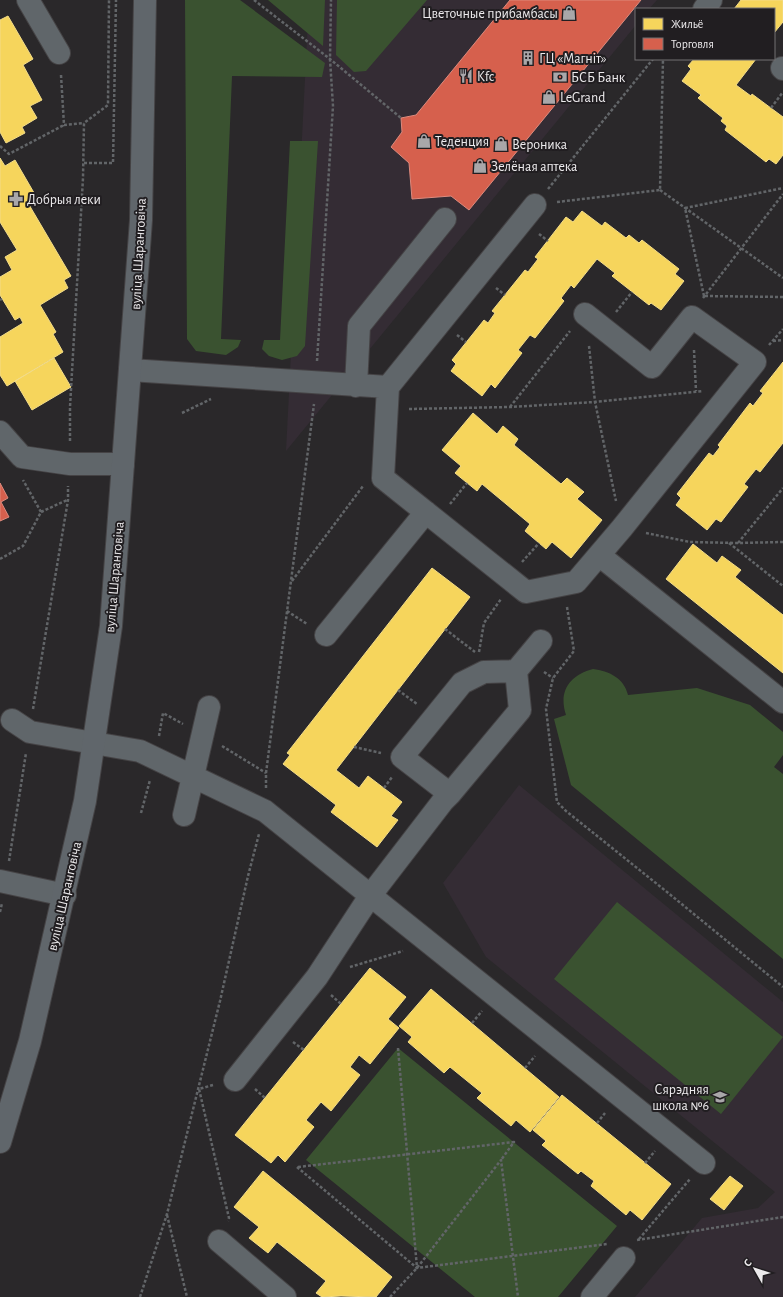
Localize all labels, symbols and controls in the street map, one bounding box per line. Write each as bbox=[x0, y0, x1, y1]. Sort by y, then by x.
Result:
shop icon: Цветочные прибамбасы bbox=[561, 5, 577, 21]
place label: Цветочные прибамбасы bbox=[422, 7, 558, 21]
legend bbox=[635, 8, 775, 60]
text: Жильё bbox=[671, 18, 703, 30]
text: Торговля bbox=[671, 38, 714, 50]
building icon: ГЦ «Магніт» bbox=[520, 50, 536, 66]
place label: ГЦ «Магніт» bbox=[539, 52, 606, 66]
restaurant icon: Kfc bbox=[458, 68, 474, 84]
bank icon: БСБ Банк bbox=[552, 69, 568, 85]
place label: Kfc bbox=[477, 70, 495, 84]
place label: БСБ Банк bbox=[571, 71, 626, 85]
shop icon: LeGrand bbox=[541, 89, 557, 105]
place label: LeGrand bbox=[560, 91, 605, 105]
shop icon: Теденция bbox=[416, 133, 432, 149]
place label: Теденция bbox=[435, 135, 489, 149]
shop icon: Вероника bbox=[493, 136, 509, 152]
place label: Вероника bbox=[512, 138, 568, 152]
shop icon: Зелёная аптека bbox=[472, 158, 488, 174]
place label: Зелёная аптека bbox=[491, 160, 578, 174]
pharmacy icon: Добрыя леки bbox=[8, 191, 24, 207]
place label: Добрыя леки bbox=[27, 193, 101, 207]
street label: вуліца Шаранговіча bbox=[129, 197, 149, 310]
street label: вуліца Шаранговіча bbox=[103, 520, 127, 633]
street label: вуліца Шаранговіча bbox=[46, 840, 85, 952]
place label: Сярэдняя школа №6 bbox=[652, 1083, 709, 1113]
school or university icon: Сярэдняя школа №6 bbox=[712, 1089, 728, 1105]
north arrow bbox=[735, 1249, 775, 1289]
text: С bbox=[741, 1257, 754, 1269]

